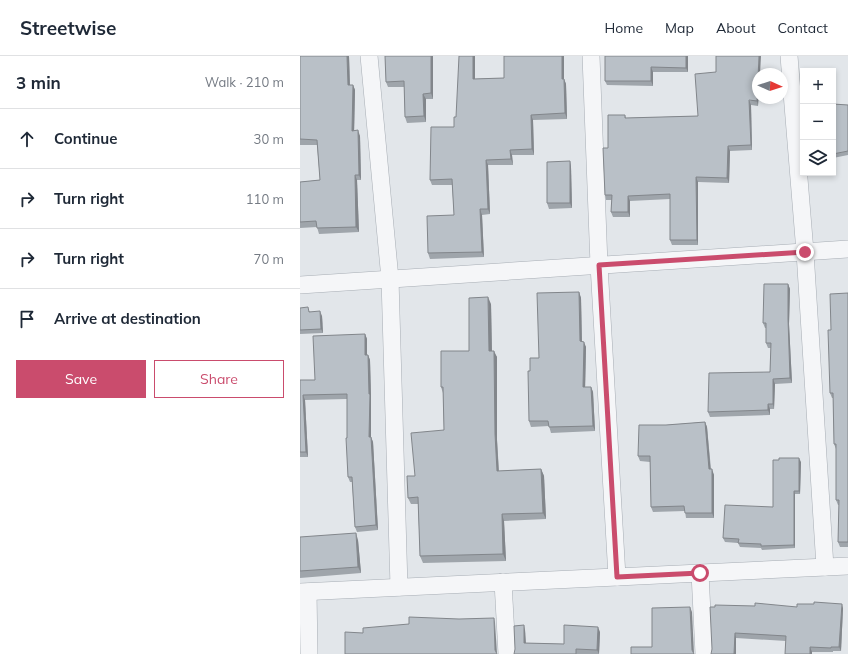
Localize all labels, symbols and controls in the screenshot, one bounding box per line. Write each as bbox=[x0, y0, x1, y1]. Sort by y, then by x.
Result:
text: Streetwise bbox=[20, 16, 116, 40]
text: Home bbox=[604, 19, 643, 37]
text: Map bbox=[665, 19, 694, 37]
text: About bbox=[716, 19, 756, 37]
text: Contact bbox=[778, 19, 828, 37]
north arrow bbox=[752, 68, 788, 104]
map controls bbox=[800, 68, 836, 176]
button: + bbox=[800, 68, 836, 104]
text: 3 min bbox=[16, 72, 61, 93]
text: Walk · 210 m bbox=[205, 74, 284, 90]
button: − bbox=[800, 104, 836, 140]
icon: ahead bbox=[16, 128, 38, 150]
text: Continue bbox=[54, 129, 117, 148]
text: 30 m bbox=[254, 131, 284, 147]
button: layers bbox=[800, 140, 836, 176]
icon: right bbox=[16, 188, 38, 210]
text: Turn right bbox=[54, 189, 124, 208]
text: 110 m bbox=[246, 191, 284, 207]
route end bbox=[796, 243, 814, 261]
icon: right bbox=[16, 248, 38, 270]
text: Turn right bbox=[54, 249, 124, 268]
text: 70 m bbox=[254, 251, 284, 267]
icon: arrive bbox=[16, 308, 38, 330]
text: Arrive at destination bbox=[54, 309, 201, 328]
button: Save bbox=[16, 360, 146, 398]
button: Share bbox=[154, 360, 284, 398]
route start bbox=[691, 564, 709, 582]

